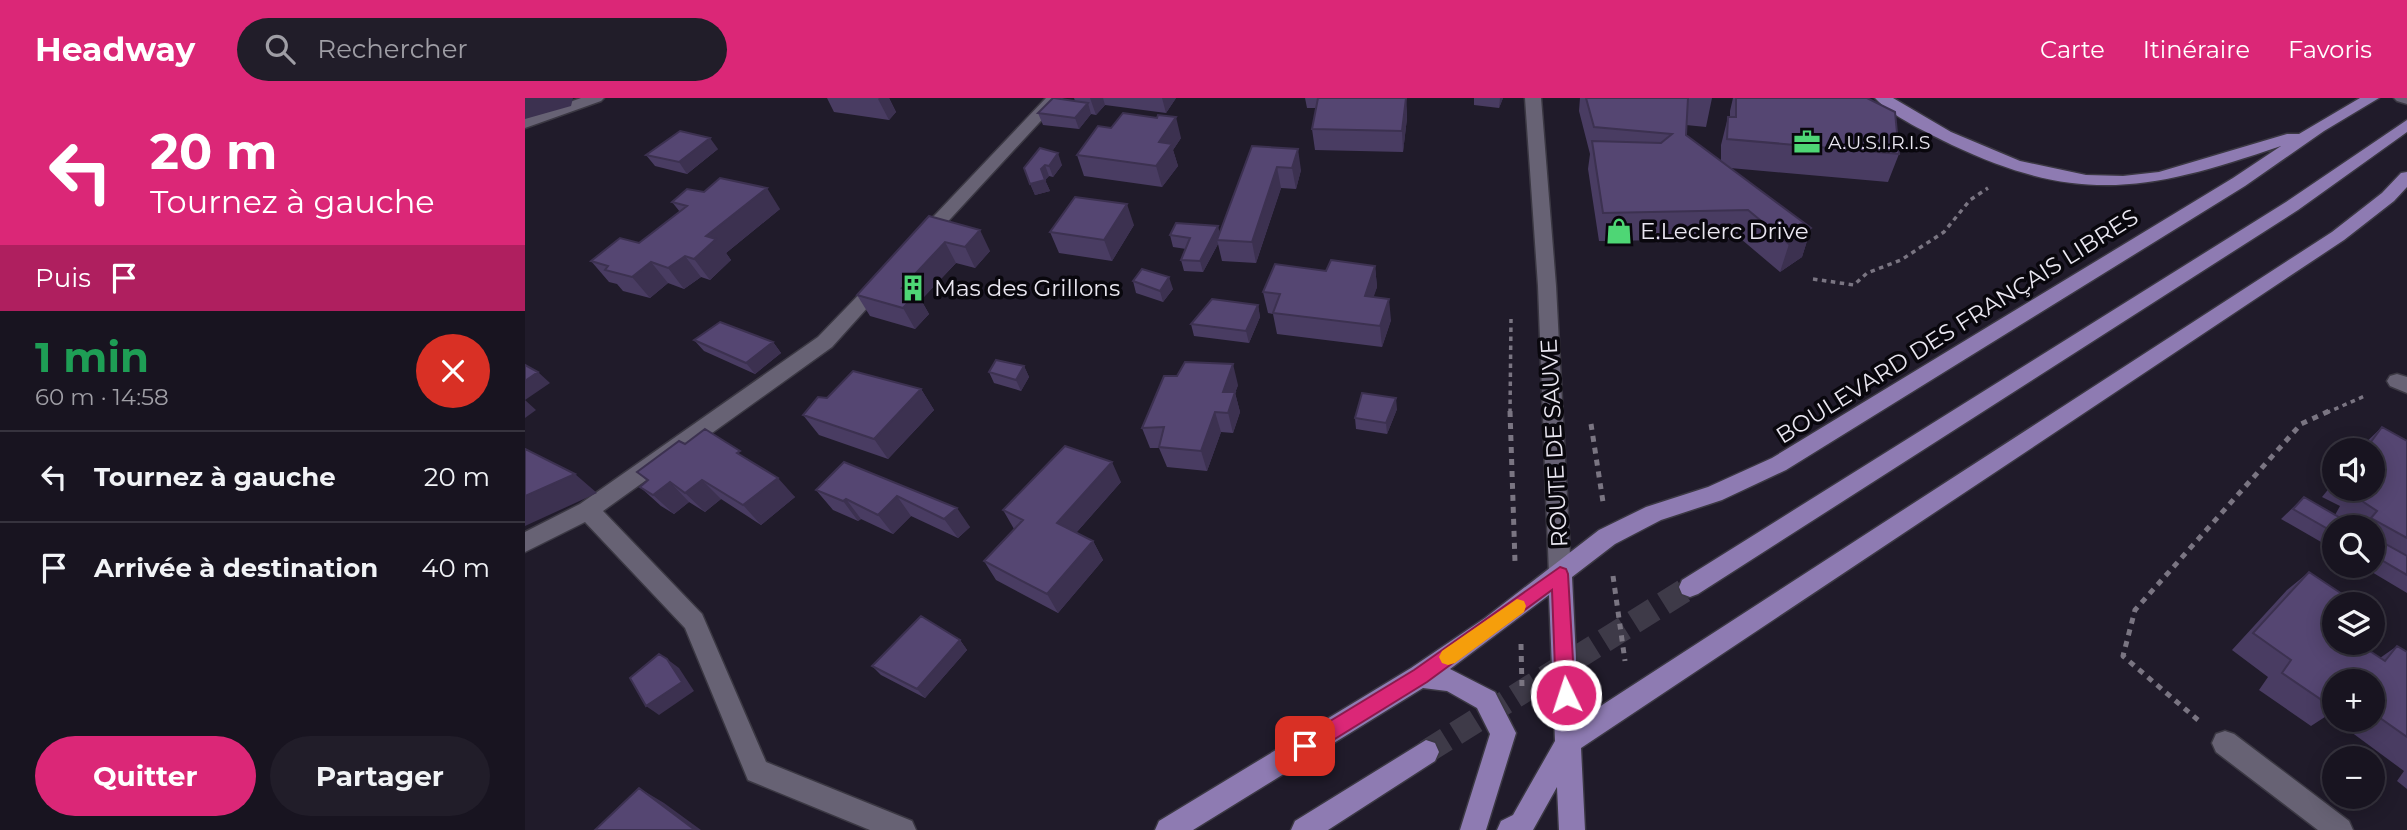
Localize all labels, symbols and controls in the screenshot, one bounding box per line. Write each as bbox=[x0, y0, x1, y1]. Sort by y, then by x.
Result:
search box bbox=[237, 18, 727, 81]
text: Headway bbox=[35, 29, 195, 69]
icon: search bbox=[261, 30, 299, 68]
text: Rechercher bbox=[317, 33, 468, 65]
text: Carte bbox=[2040, 35, 2105, 64]
text: Itinéraire bbox=[2143, 35, 2250, 64]
text: Favoris bbox=[2288, 35, 2372, 64]
text: 20 m bbox=[150, 122, 277, 181]
icon: left bbox=[35, 126, 126, 217]
office icon: A.U.S.I.R.I.S bbox=[1792, 127, 1822, 157]
place label: A.U.S.I.R.I.S bbox=[1828, 131, 1931, 154]
text: Tournez à gauche bbox=[150, 182, 435, 221]
street label: BOULEVARD DES FRANÇAIS LIBRES bbox=[1771, 202, 2143, 450]
shop icon: E.Leclerc Drive bbox=[1604, 216, 1634, 246]
place label: E.Leclerc Drive bbox=[1640, 217, 1809, 245]
icon: arrive bbox=[105, 259, 143, 297]
text: Puis bbox=[35, 262, 91, 294]
building icon: Mas des Grillons bbox=[898, 273, 928, 303]
place label: Mas des Grillons bbox=[934, 274, 1120, 302]
text: 1 min bbox=[35, 331, 149, 383]
button: close bbox=[416, 334, 490, 408]
street label: ROUTE DE SAUVE bbox=[1535, 338, 1573, 548]
text: 60 m · 14:58 bbox=[35, 383, 169, 411]
map controls bbox=[2322, 438, 2385, 809]
button: sound bbox=[2322, 438, 2385, 501]
icon: left bbox=[35, 458, 73, 496]
text: Tournez à gauche bbox=[94, 461, 336, 493]
text: 20 m bbox=[424, 461, 490, 493]
button: search bbox=[2322, 515, 2385, 578]
icon: arrive bbox=[35, 549, 73, 587]
text: Arrivée à destination bbox=[94, 552, 378, 584]
text: 40 m bbox=[421, 552, 490, 584]
button: layers bbox=[2322, 592, 2385, 655]
position arrow bbox=[1529, 658, 1603, 732]
button: + bbox=[2322, 669, 2385, 732]
pin bbox=[1275, 716, 1335, 776]
icon: arrive bbox=[1286, 727, 1324, 765]
button: Quitter bbox=[35, 736, 256, 816]
button: Partager bbox=[270, 736, 490, 816]
button: − bbox=[2322, 746, 2385, 809]

